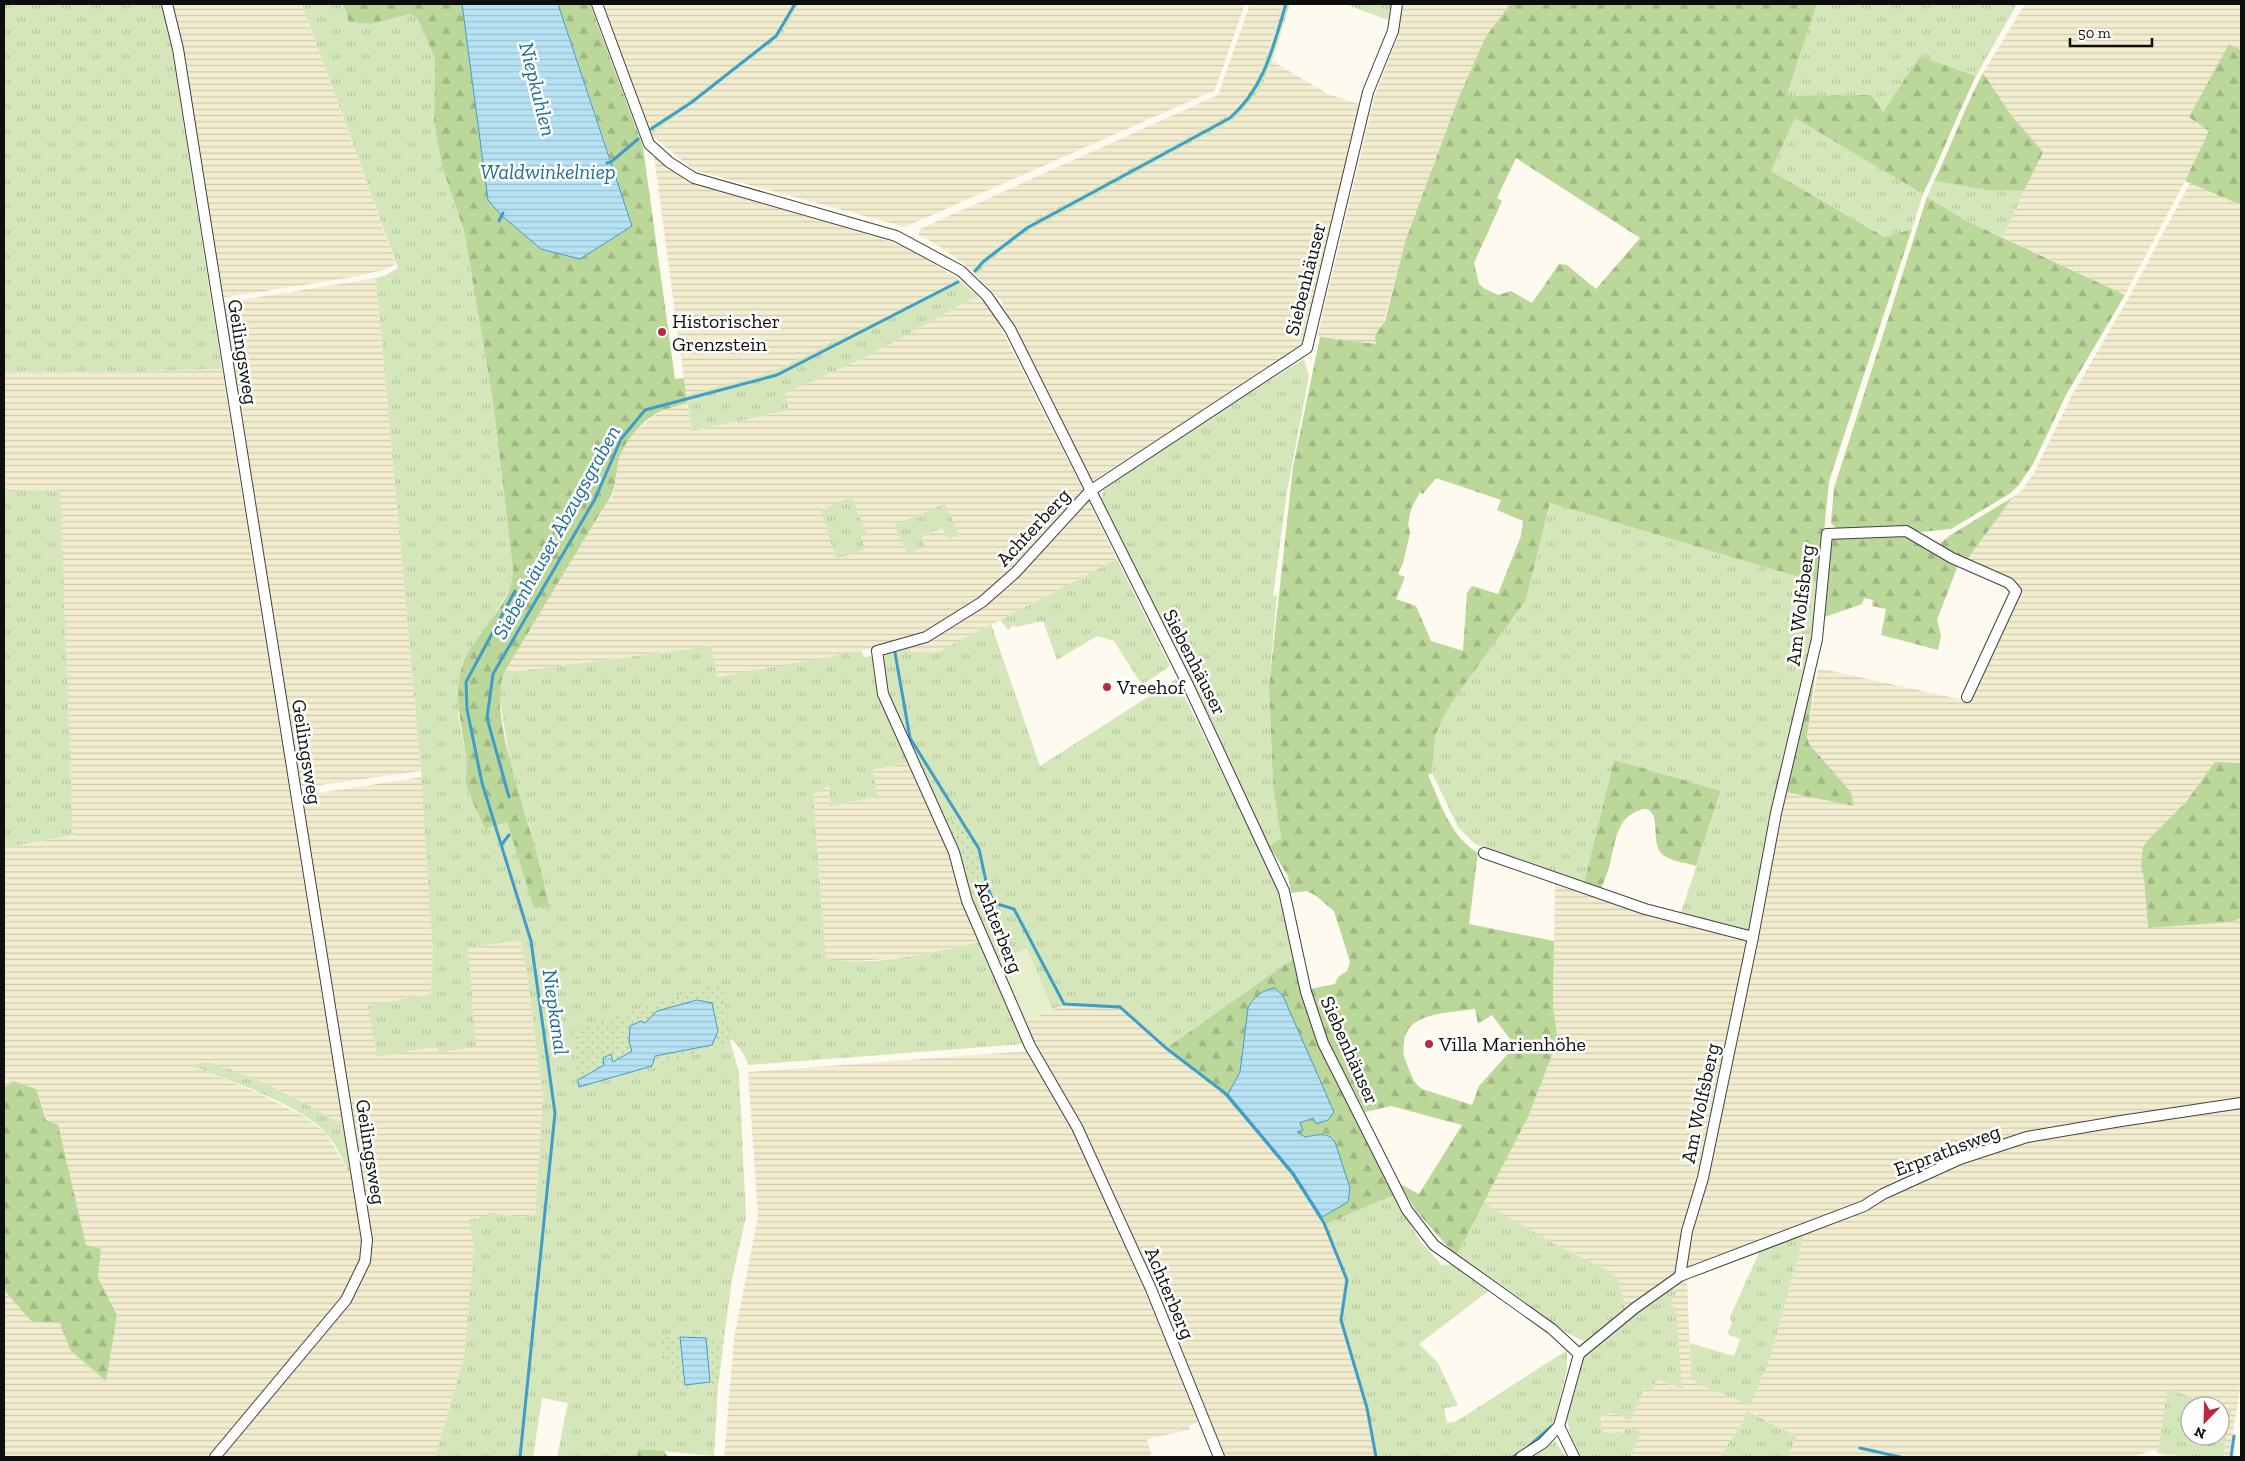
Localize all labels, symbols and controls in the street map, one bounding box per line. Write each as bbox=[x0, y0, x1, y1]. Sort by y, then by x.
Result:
scale bar bbox=[2070, 15, 2152, 47]
text: 50 m bbox=[2078, 24, 2111, 42]
water label: Niepkuhlen bbox=[514, 39, 562, 139]
water label: Waldwinkelniep bbox=[480, 159, 616, 184]
street label: Siebenhäuser bbox=[1279, 220, 1331, 338]
street label: Geilingsweg bbox=[223, 298, 263, 406]
place label: Historischer Grenzstein bbox=[672, 309, 780, 356]
marker: Historischer Grenzstein bbox=[656, 326, 668, 338]
water label: Siebenhäuser Abzugsgraben bbox=[487, 421, 625, 643]
street label: Achterberg bbox=[991, 483, 1075, 571]
street label: Am Wolfsberg bbox=[1781, 543, 1819, 667]
street label: Siebenhäuser bbox=[1158, 605, 1232, 719]
place label: Vreehof bbox=[1116, 675, 1186, 699]
marker: Vreehof bbox=[1101, 681, 1113, 693]
street label: Geilingsweg bbox=[287, 698, 327, 806]
street label: Achterberg bbox=[970, 877, 1028, 977]
water label: Niepkanal bbox=[538, 967, 574, 1057]
street label: Siebenhäuser bbox=[1315, 992, 1385, 1108]
place label: Villa Marienhöhe bbox=[1438, 1032, 1586, 1056]
marker: Villa Marienhöhe bbox=[1423, 1038, 1435, 1050]
street label: Am Wolfsberg bbox=[1676, 1041, 1724, 1165]
street label: Geilingsweg bbox=[351, 1098, 391, 1206]
street label: Erprathsweg bbox=[1890, 1119, 2004, 1181]
street label: Achterberg bbox=[1140, 1243, 1200, 1343]
north arrow bbox=[2180, 1396, 2230, 1446]
text: N bbox=[2192, 1422, 2208, 1442]

